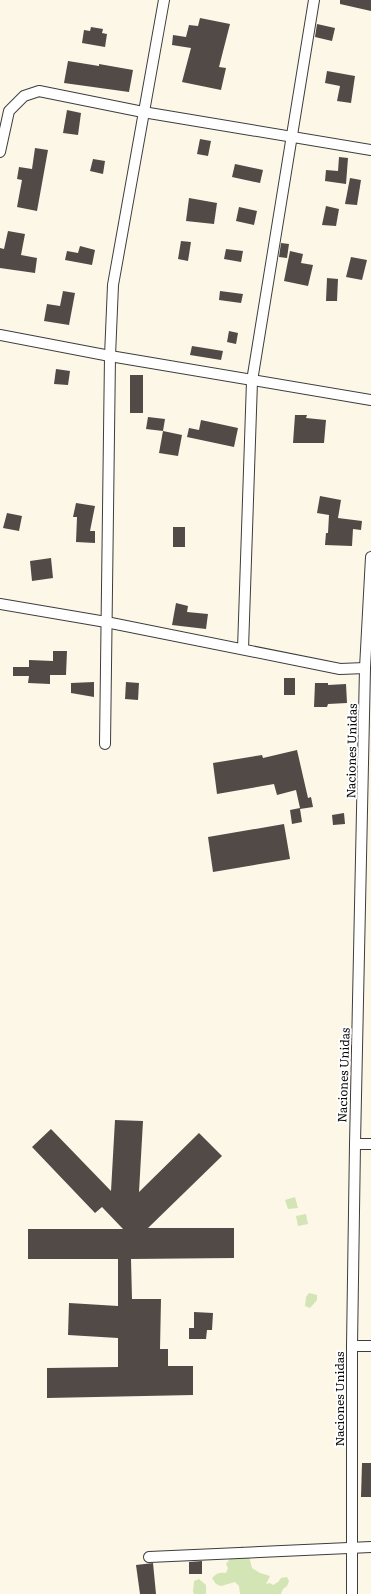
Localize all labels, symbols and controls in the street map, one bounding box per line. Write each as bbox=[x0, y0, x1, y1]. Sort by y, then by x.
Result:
street label: Naciones Unidas bbox=[341, 703, 361, 799]
street label: Naciones Unidas bbox=[332, 1027, 354, 1123]
street label: Naciones Unidas bbox=[330, 1351, 348, 1447]

